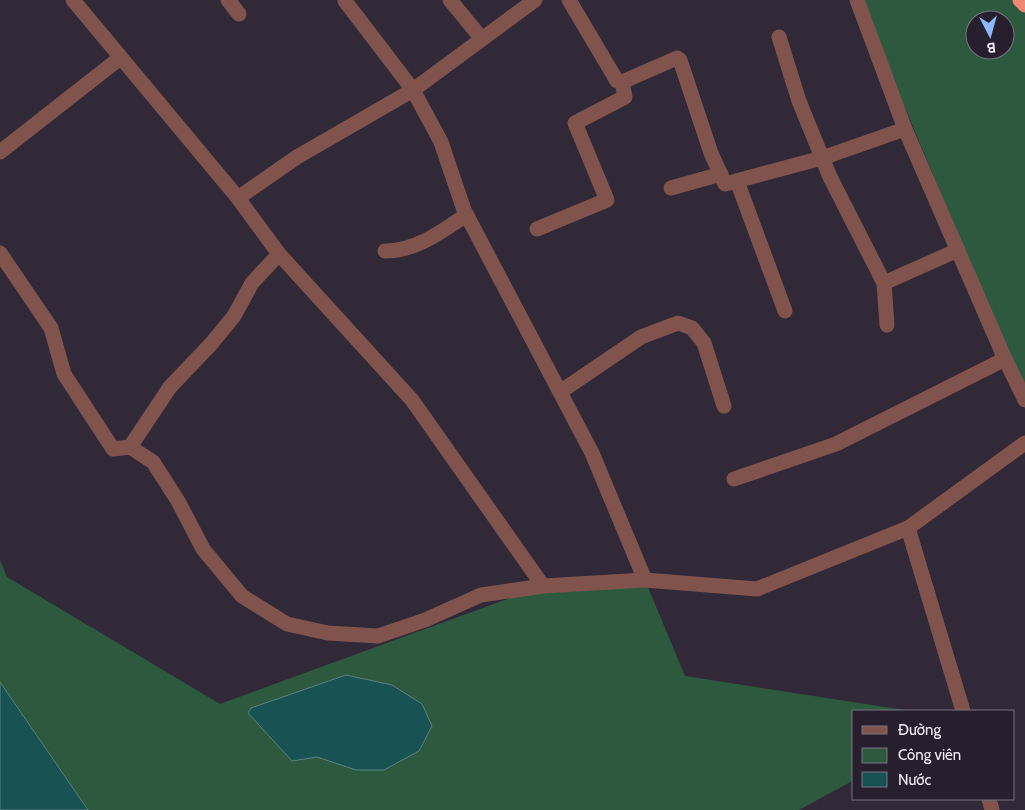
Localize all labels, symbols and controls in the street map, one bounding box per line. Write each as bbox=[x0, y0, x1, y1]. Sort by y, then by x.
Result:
north arrow bbox=[965, 10, 1015, 60]
text: B bbox=[986, 39, 997, 57]
legend bbox=[852, 710, 1015, 800]
text: Đường bbox=[898, 721, 941, 739]
text: Công viên bbox=[898, 746, 961, 764]
text: Nước bbox=[898, 771, 932, 789]

